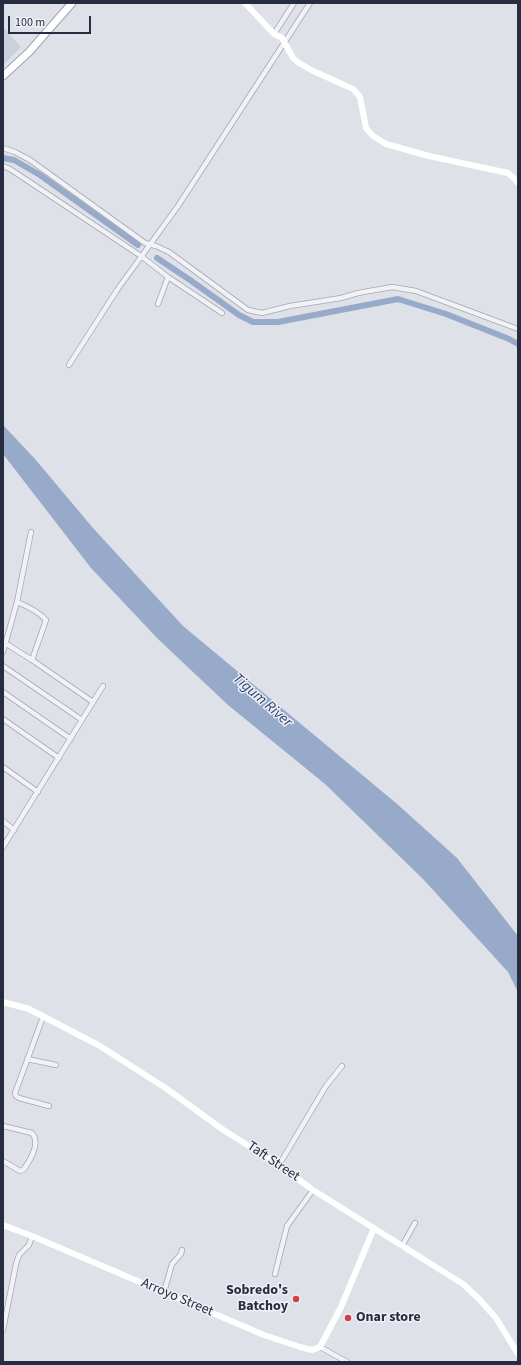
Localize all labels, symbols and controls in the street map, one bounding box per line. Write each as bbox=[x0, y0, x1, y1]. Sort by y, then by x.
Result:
scale bar bbox=[10, 8, 93, 34]
text: 100 m bbox=[15, 14, 45, 31]
water label: Tigum River bbox=[229, 670, 295, 732]
street label: Taft Street bbox=[244, 1138, 302, 1186]
street label: Arroyo Street bbox=[138, 1275, 216, 1321]
place label: Sobredo's Batchoy bbox=[226, 1283, 288, 1316]
marker: Sobredo's Batchoy bbox=[291, 1294, 301, 1304]
place label: Onar store bbox=[356, 1310, 421, 1326]
marker: Onar store bbox=[343, 1313, 353, 1323]

